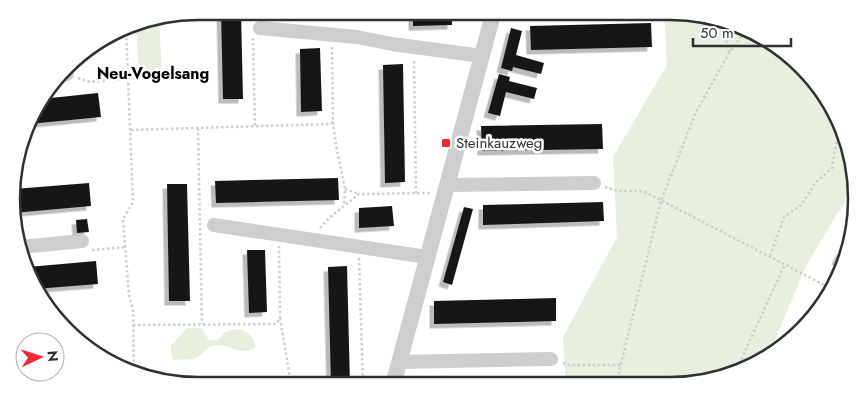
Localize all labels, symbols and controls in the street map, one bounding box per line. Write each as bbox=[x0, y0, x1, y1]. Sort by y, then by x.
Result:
scale bar bbox=[693, 15, 790, 47]
text: 50 m bbox=[700, 22, 734, 44]
district label: Neu-Vogelsang bbox=[97, 62, 209, 85]
place label: Steinkauzweg bbox=[456, 132, 542, 154]
marker: Steinkauzweg bbox=[440, 137, 452, 149]
north arrow bbox=[15, 332, 65, 382]
text: N bbox=[43, 350, 63, 362]

